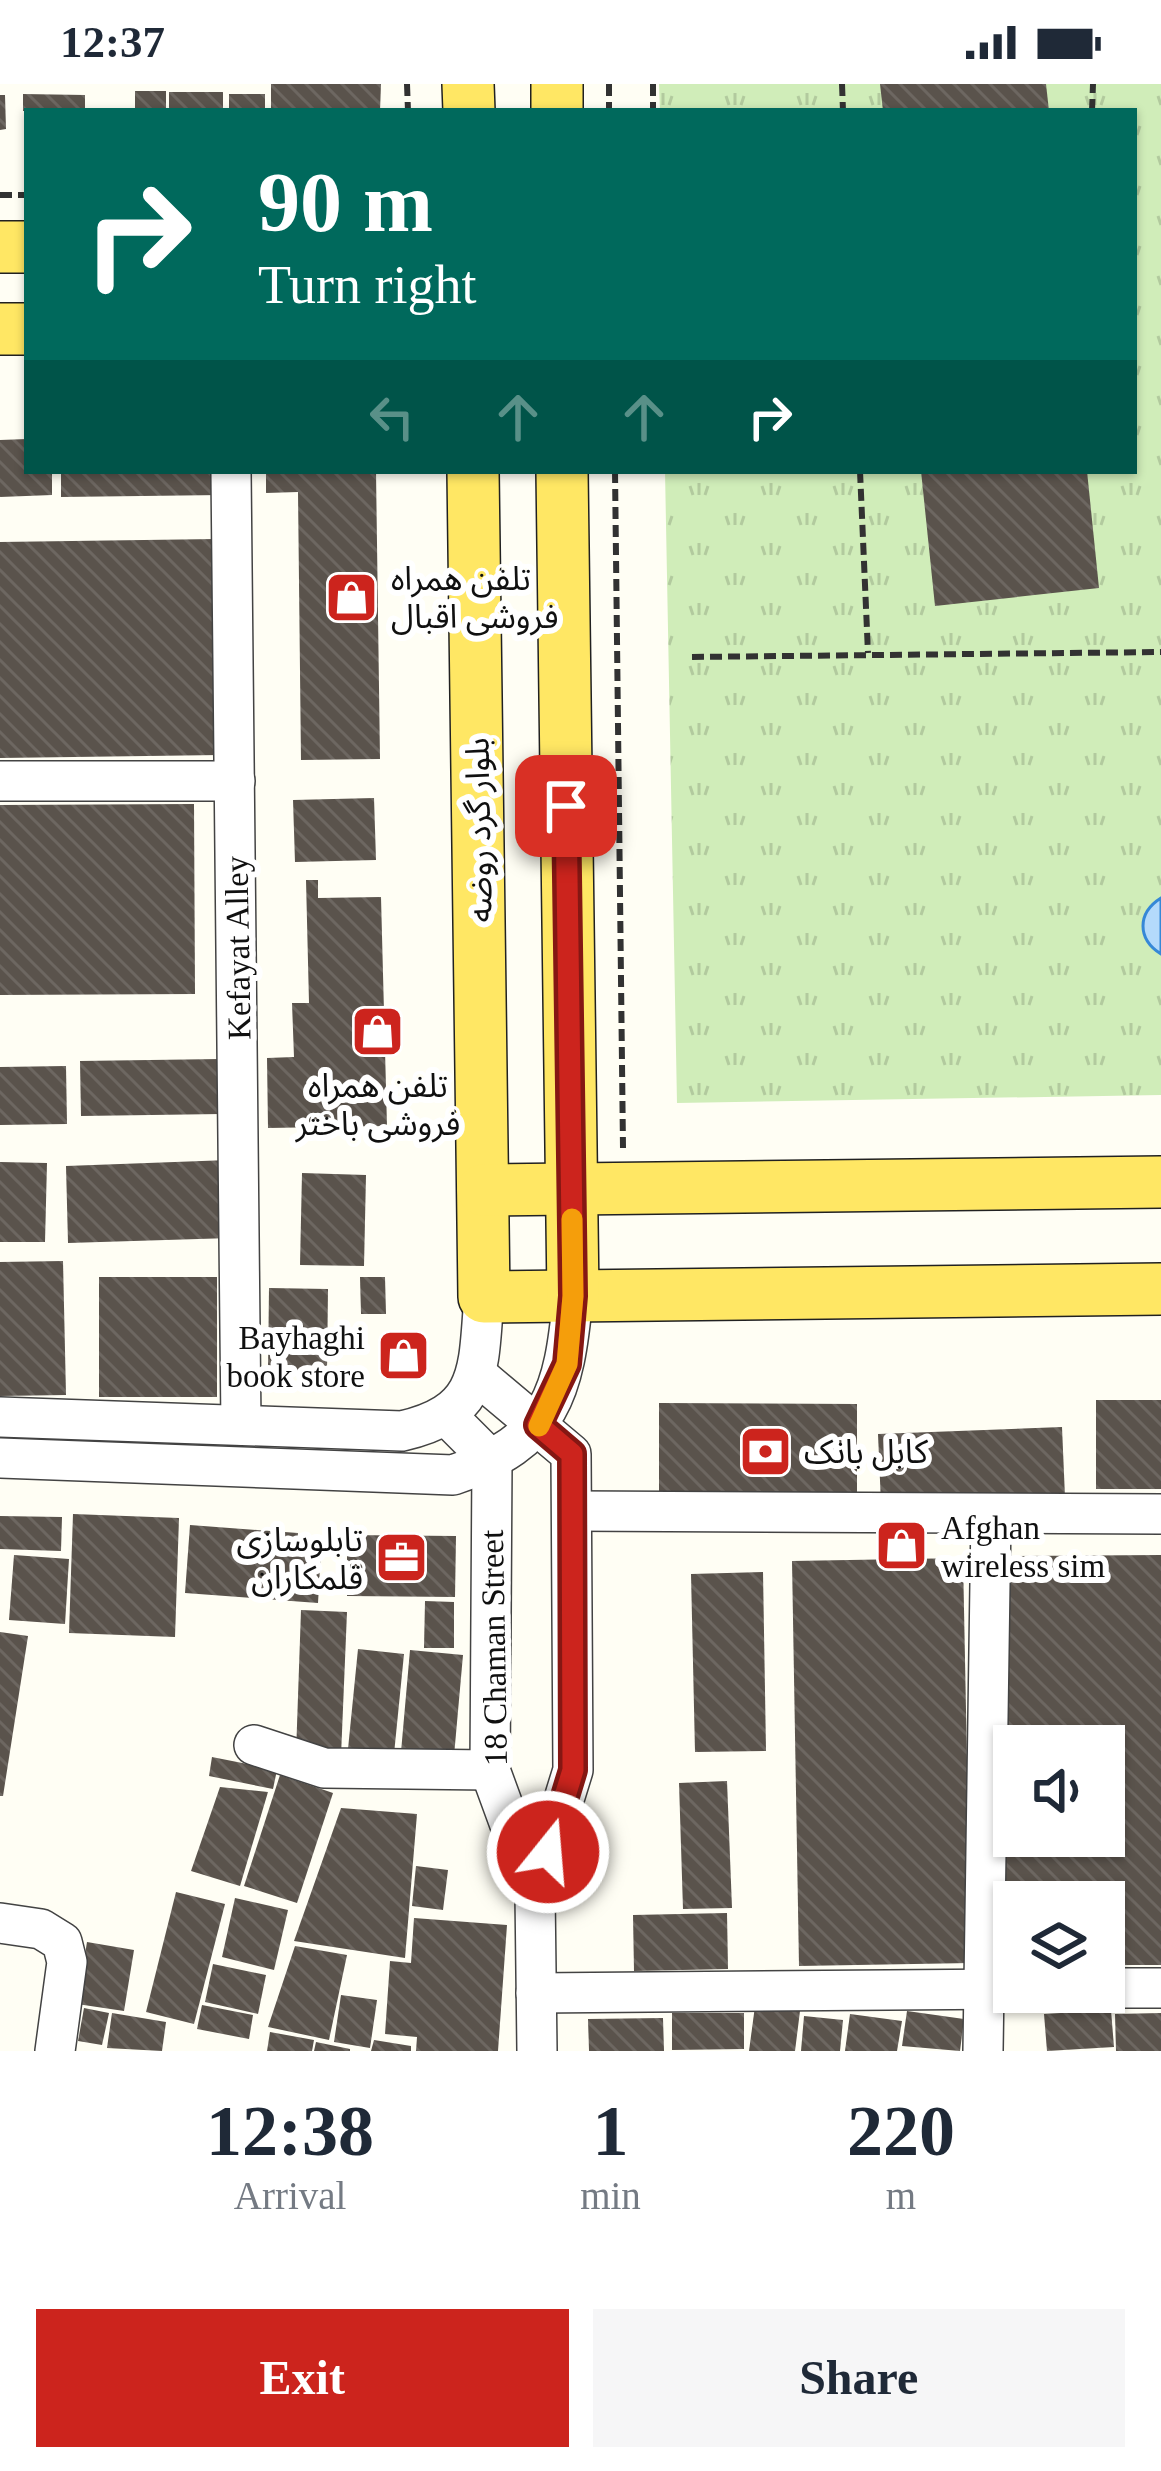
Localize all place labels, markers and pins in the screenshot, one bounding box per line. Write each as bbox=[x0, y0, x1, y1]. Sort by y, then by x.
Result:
place label: تلفن همراه فروشی اقبال bbox=[391, 561, 558, 636]
shop icon: تلفن همراه فروشی اقبال bbox=[324, 569, 380, 625]
pin bbox=[515, 755, 617, 857]
shop icon: تلفن همراه فروشی باختر bbox=[350, 1003, 406, 1059]
place label: تلفن همراه فروشی باختر bbox=[295, 1068, 460, 1143]
place label: Bayhaghi book store bbox=[227, 1320, 365, 1394]
shop icon: Bayhaghi book store bbox=[376, 1328, 432, 1384]
bank icon: کابل بانک bbox=[737, 1423, 793, 1479]
place label: کابل بانک bbox=[804, 1434, 928, 1471]
place label: Afghan wireless sim bbox=[941, 1510, 1105, 1584]
shop icon: Afghan wireless sim bbox=[874, 1518, 930, 1574]
place label: تابلوسازی قلمکاران bbox=[237, 1522, 363, 1597]
office icon: تابلوسازی قلمکاران bbox=[374, 1530, 430, 1586]

